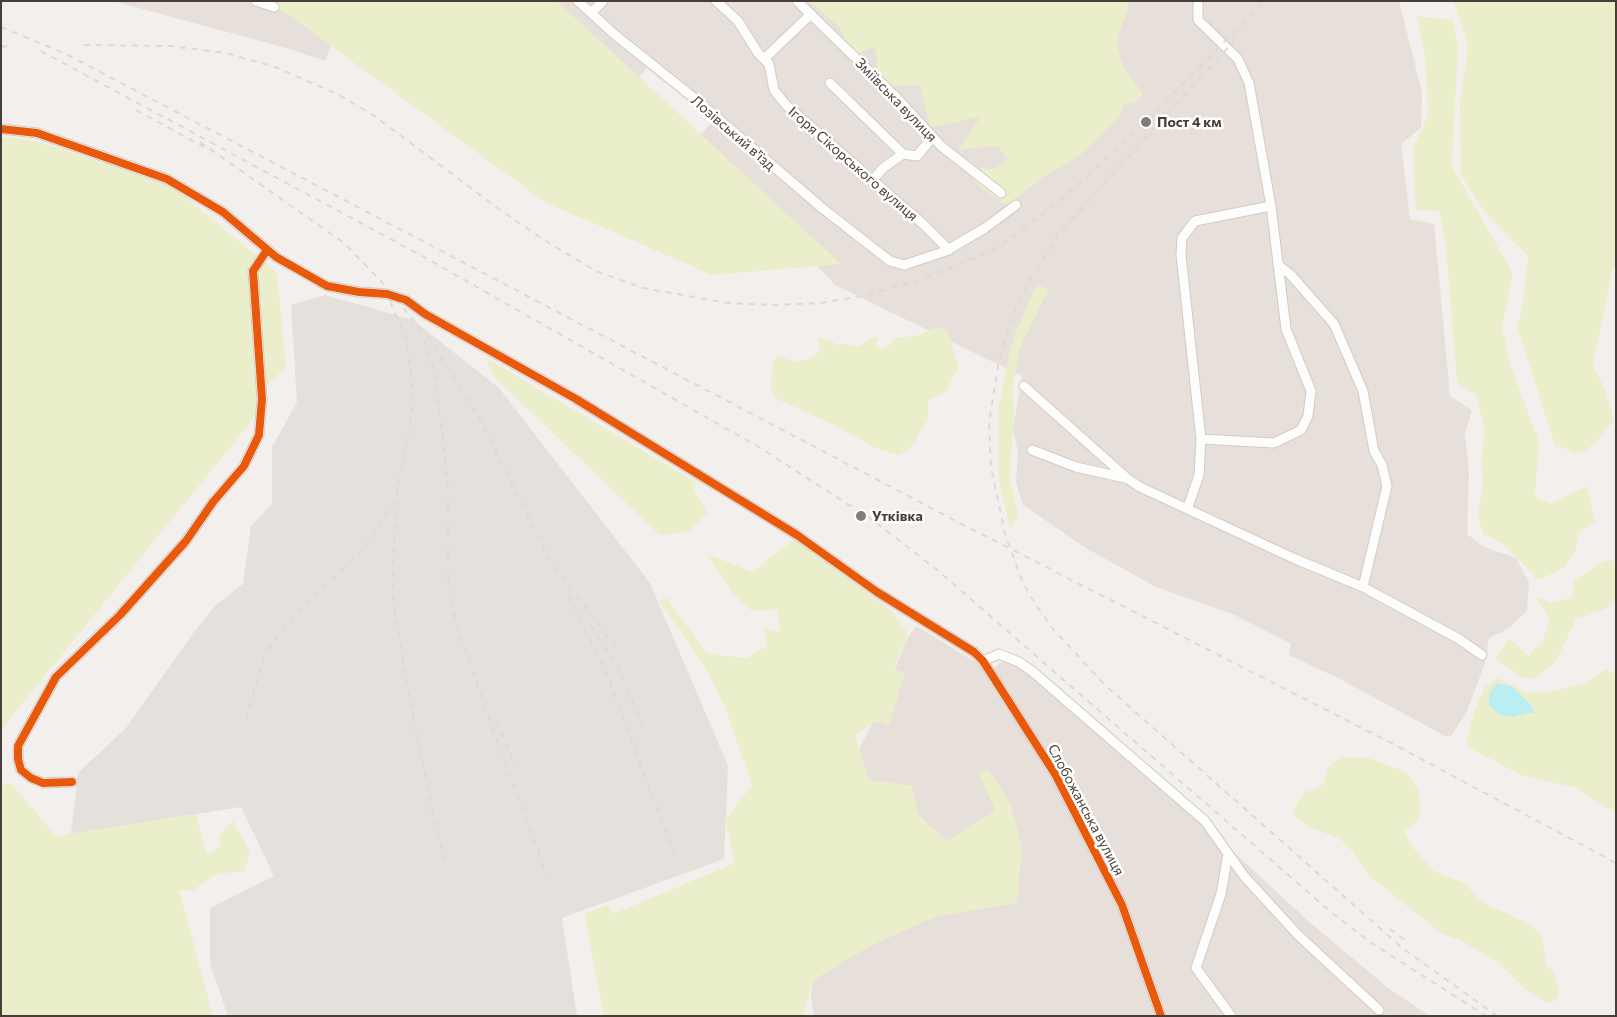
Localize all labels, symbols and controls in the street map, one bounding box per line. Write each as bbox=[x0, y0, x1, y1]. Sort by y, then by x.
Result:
street label: Зміївська вулиця bbox=[852, 55, 940, 145]
street label: Лозівський в'їзд bbox=[688, 92, 778, 174]
street label: Ігоря Сікорського вулиця bbox=[785, 103, 921, 225]
place label: Пост 4 км bbox=[1157, 114, 1222, 130]
marker: Пост 4 км bbox=[1139, 115, 1153, 129]
place label: Уткiвка bbox=[872, 508, 923, 524]
marker: Уткiвка bbox=[854, 509, 868, 523]
street label: Слобожанська вулиця bbox=[1044, 741, 1128, 879]

